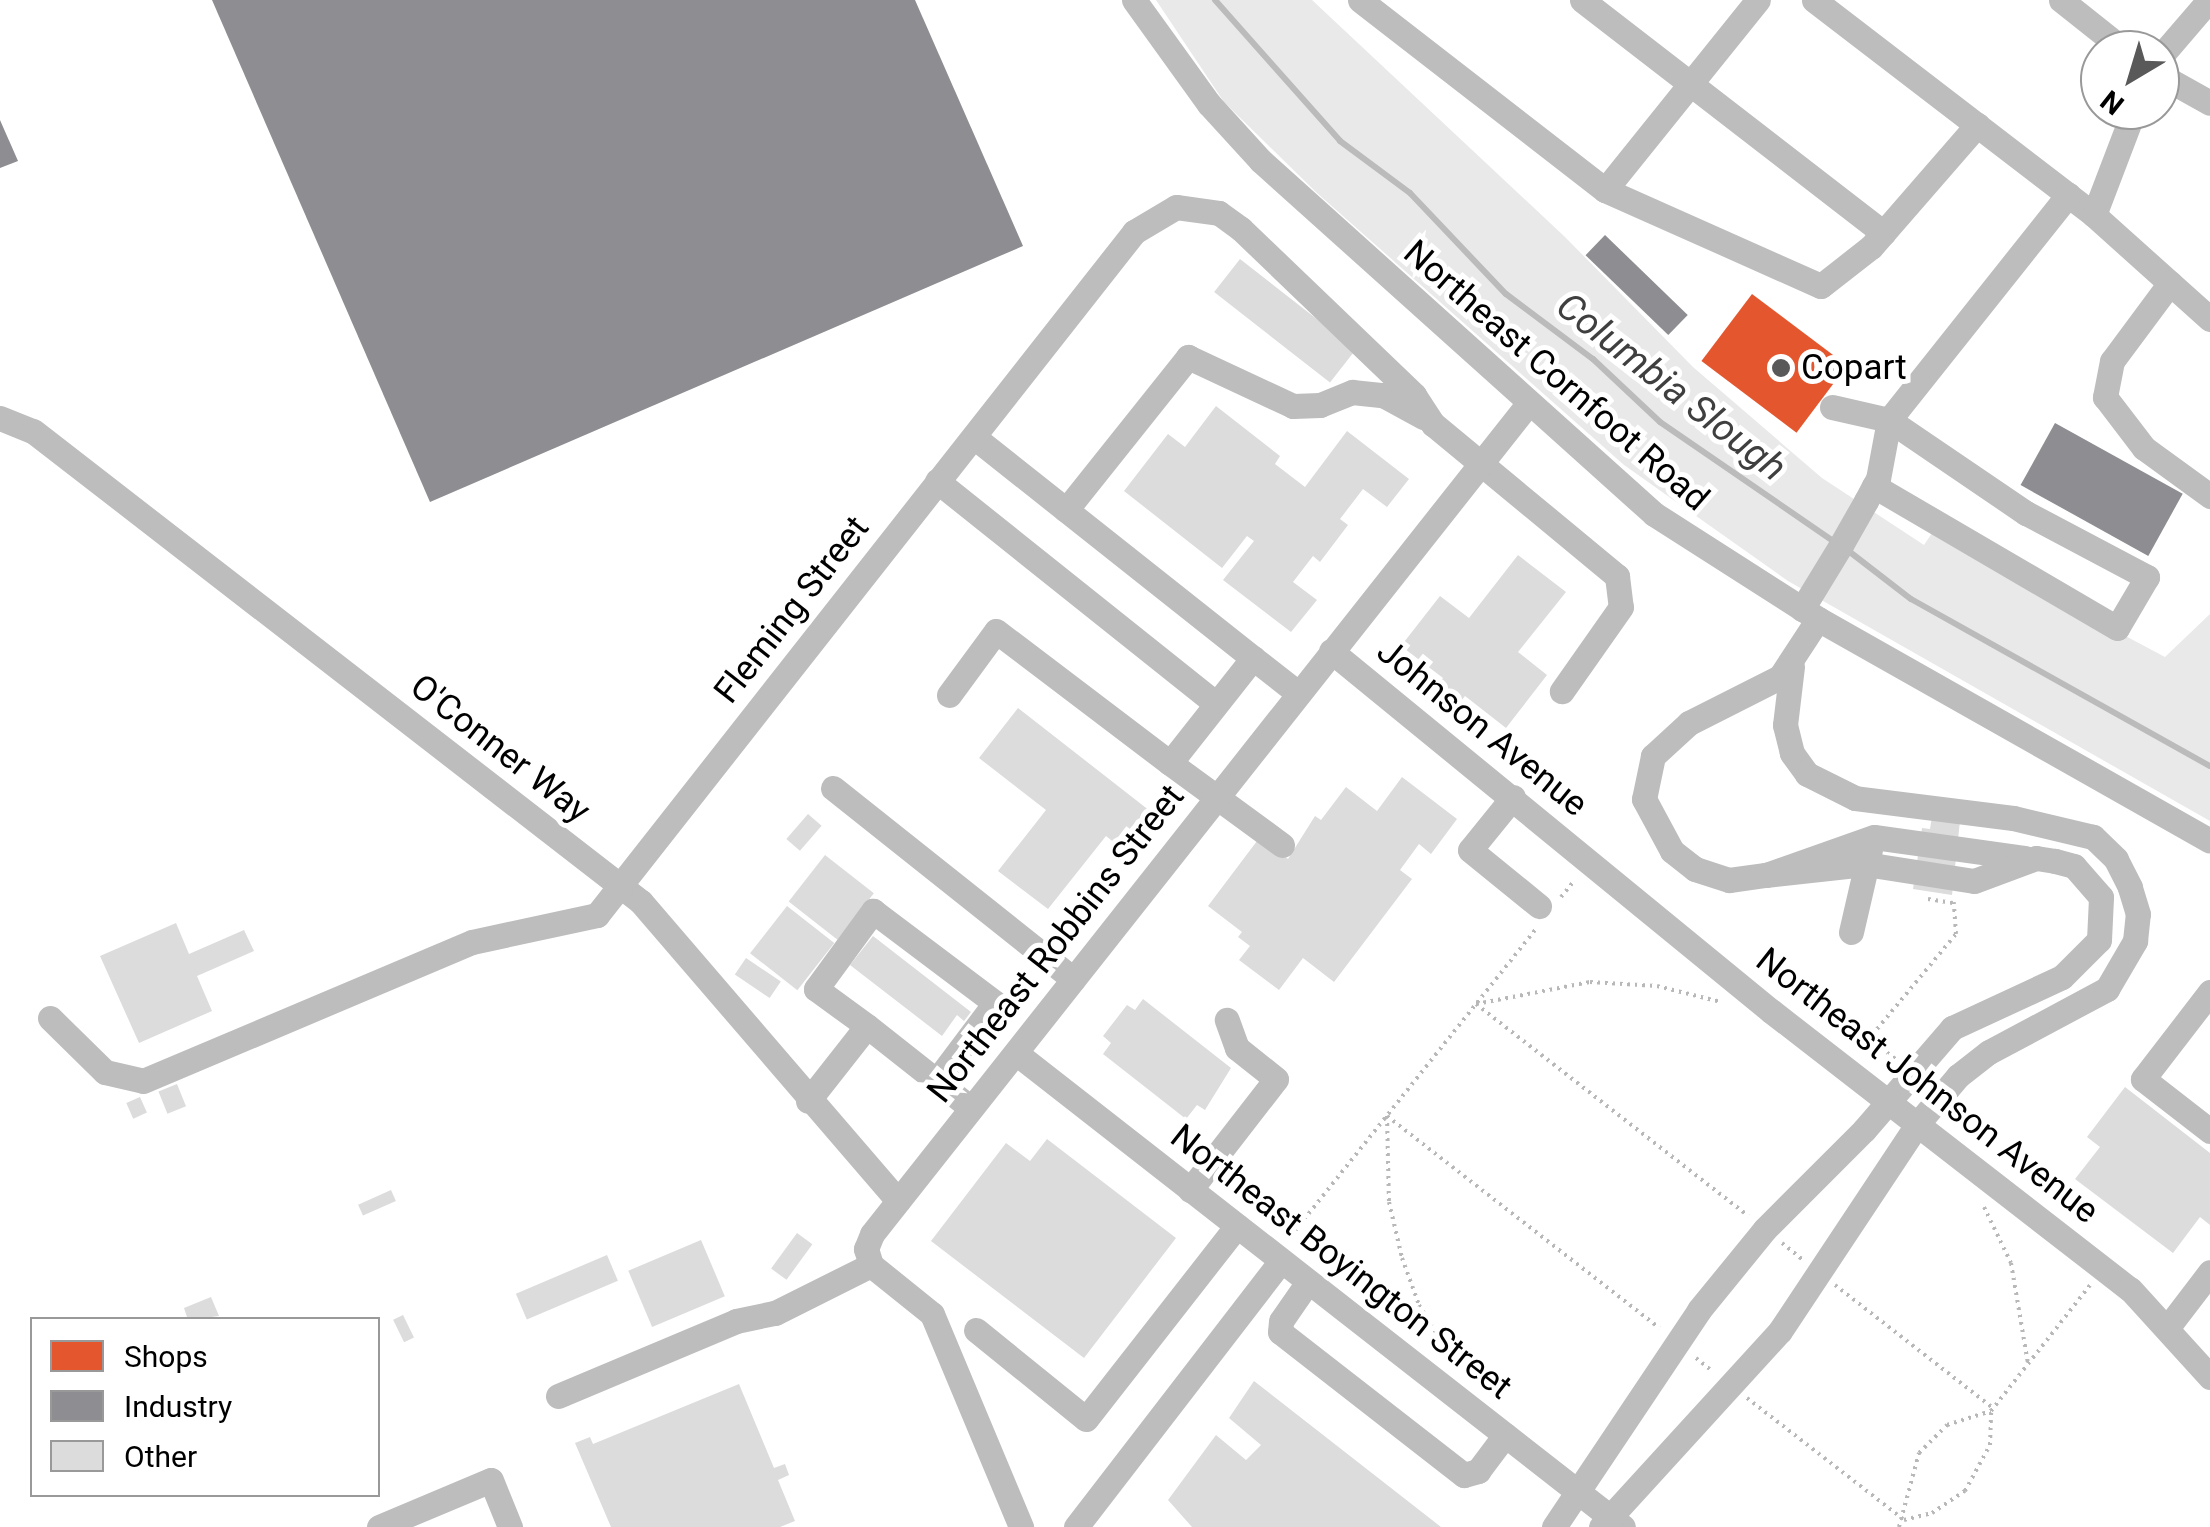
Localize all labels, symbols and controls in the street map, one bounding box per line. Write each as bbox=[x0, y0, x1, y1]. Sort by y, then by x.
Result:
north arrow bbox=[2080, 30, 2180, 130]
text: N bbox=[2095, 83, 2130, 122]
street label: Northeast Cornfoot Road bbox=[1395, 232, 1717, 520]
water label: Columbia Slough bbox=[1547, 283, 1795, 491]
place label: Copart bbox=[1801, 347, 1907, 389]
marker: Copart bbox=[1770, 357, 1792, 379]
street label: Fleming Street bbox=[706, 508, 878, 712]
street label: Johnson Avenue bbox=[1368, 630, 1596, 826]
street label: O'Conner Way bbox=[402, 666, 598, 832]
street label: Northeast Robbins Street bbox=[919, 777, 1193, 1111]
street label: Northeast Johnson Avenue bbox=[1748, 939, 2106, 1233]
street label: Northeast Boyington Street bbox=[1162, 1116, 1520, 1408]
legend bbox=[30, 1317, 380, 1497]
text: Shops bbox=[124, 1339, 208, 1374]
text: Industry bbox=[124, 1389, 232, 1424]
text: Other bbox=[124, 1439, 197, 1474]

